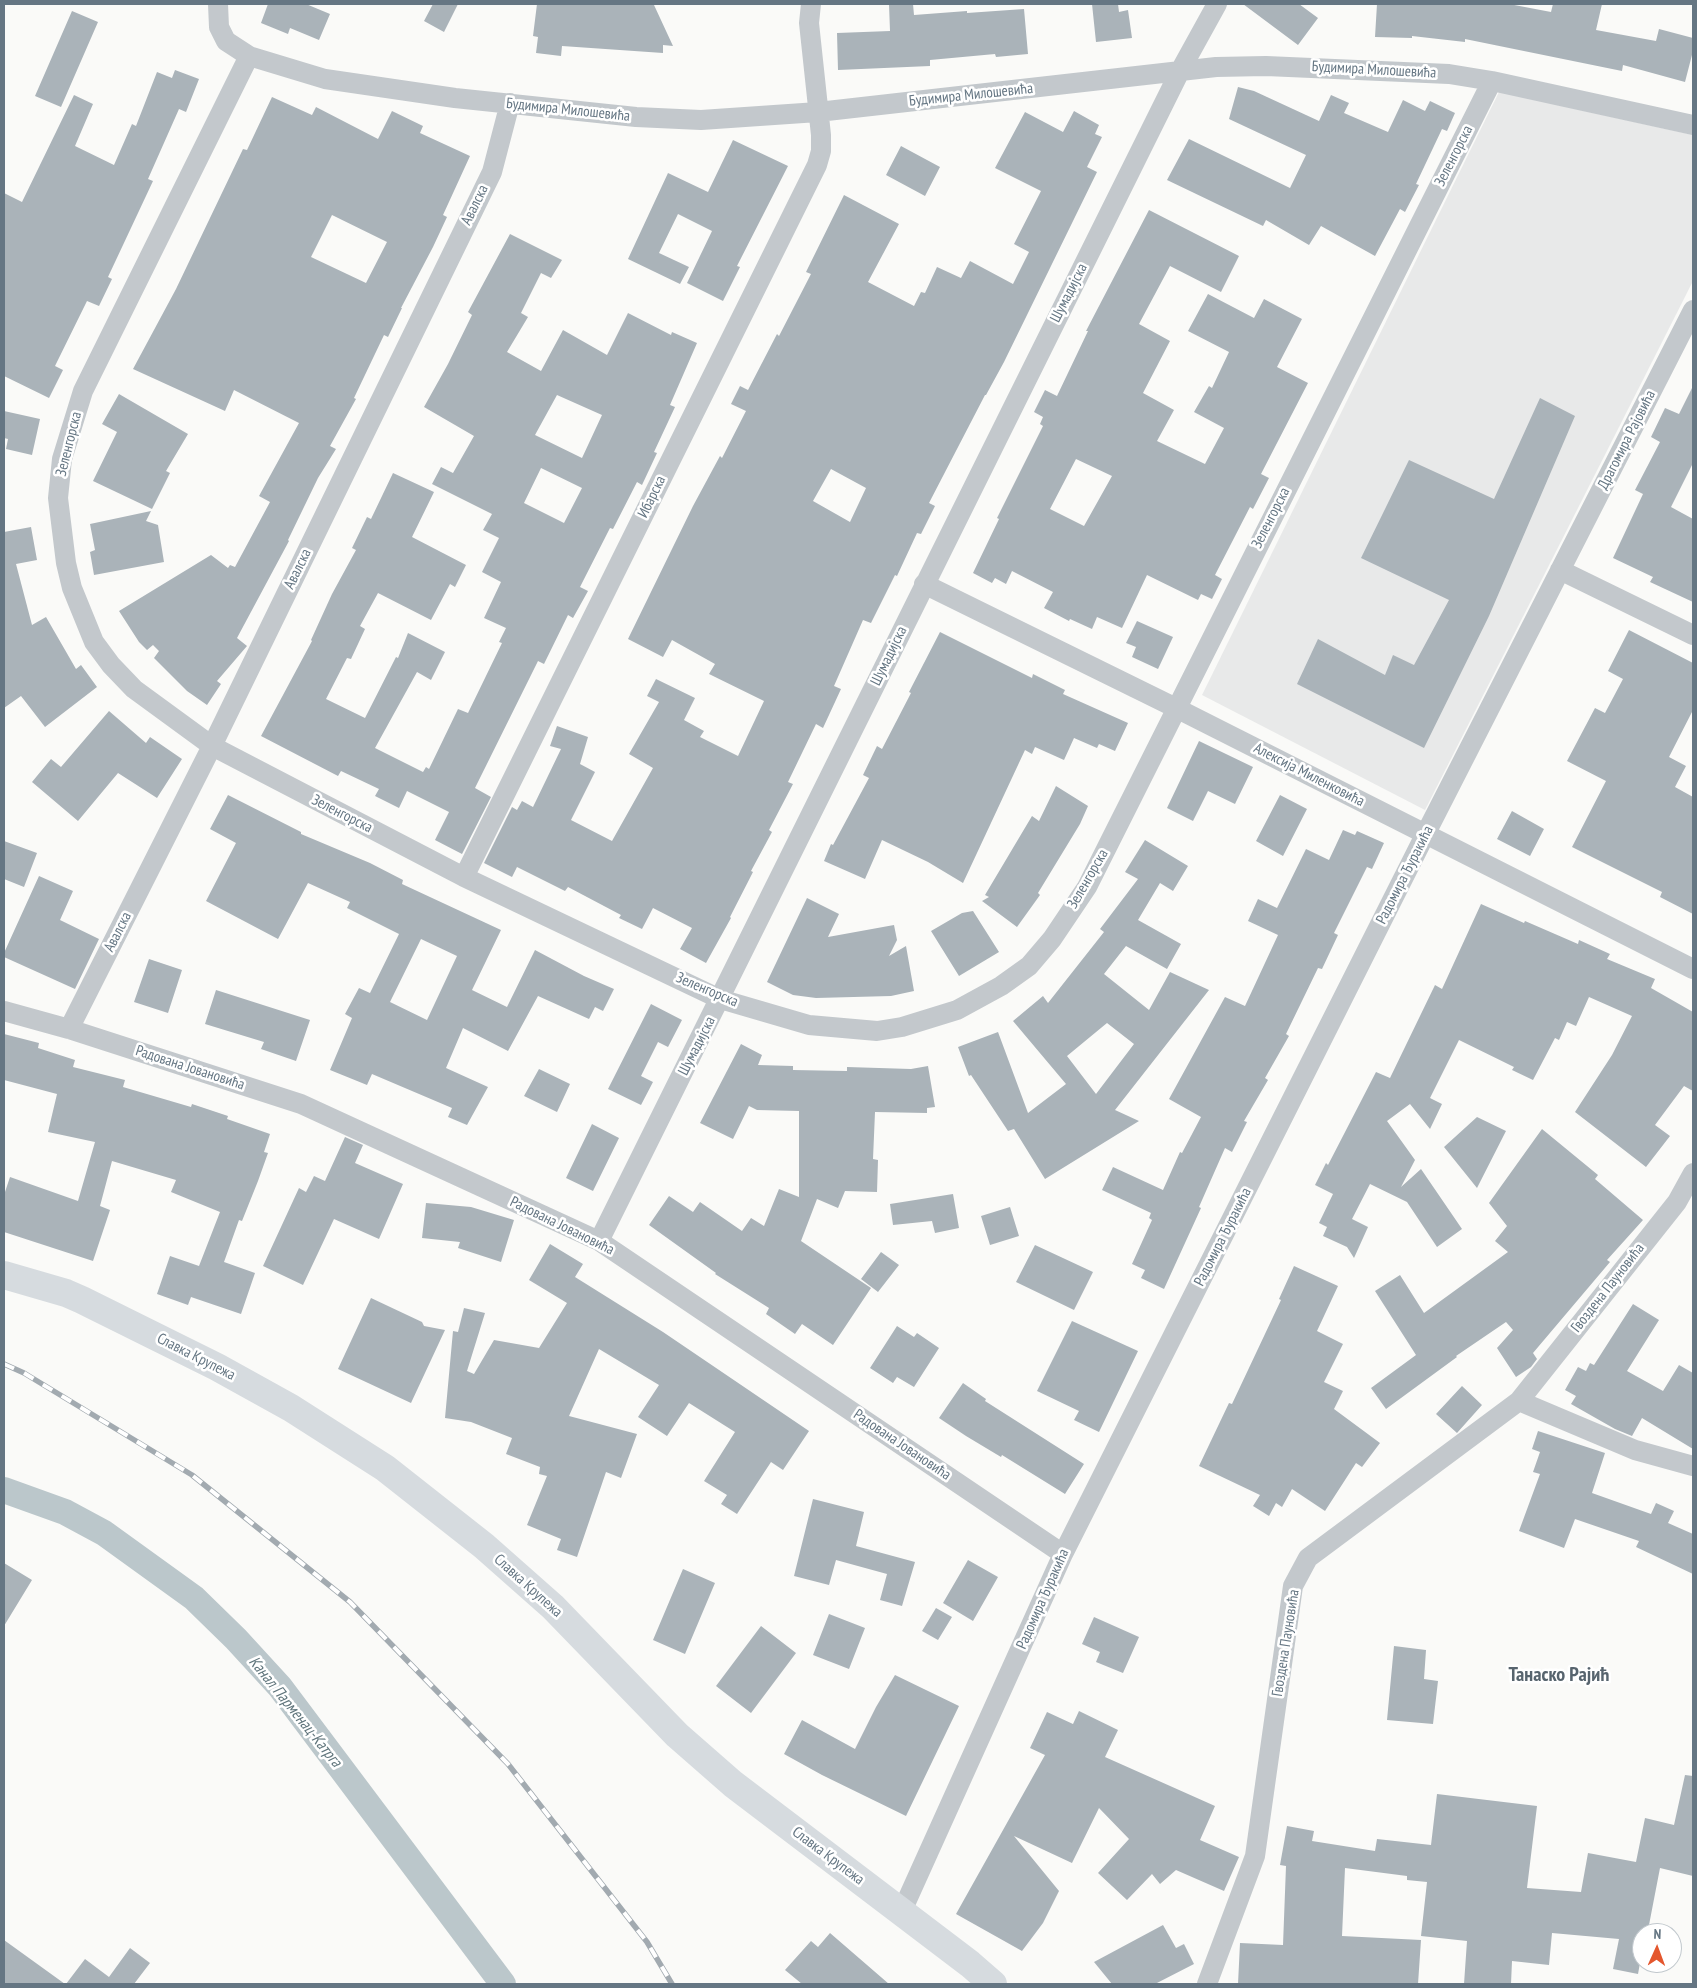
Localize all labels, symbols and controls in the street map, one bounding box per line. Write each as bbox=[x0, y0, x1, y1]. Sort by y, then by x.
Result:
street label: Будимира Милошевића bbox=[1311, 58, 1437, 82]
street label: Будимира Милошевића bbox=[908, 80, 1034, 110]
street label: Будимира Милошевића bbox=[505, 95, 631, 125]
street label: Зеленгорска bbox=[1431, 123, 1477, 189]
street label: Авалска bbox=[458, 182, 492, 228]
street label: Шумадијска bbox=[1047, 261, 1091, 325]
street label: Драгомира Рајовића bbox=[1594, 387, 1660, 493]
street label: Зеленгорска bbox=[52, 410, 86, 478]
street label: Ибарска bbox=[634, 473, 670, 521]
street label: Зеленгорска bbox=[1248, 485, 1294, 551]
street label: Авалска bbox=[281, 546, 315, 592]
street label: Шумадијска bbox=[867, 624, 911, 688]
street label: Алексија Миленковића bbox=[1251, 739, 1367, 811]
street label: Зеленгорска bbox=[309, 791, 375, 837]
street label: Радомира Ђуракића bbox=[1373, 823, 1437, 927]
street label: Зеленгорска bbox=[1064, 846, 1112, 912]
street label: Авалска bbox=[100, 909, 136, 955]
street label: Зеленгорска bbox=[673, 969, 741, 1011]
street label: Шумадијска bbox=[675, 1014, 719, 1078]
street label: Радована Јовановића bbox=[133, 1042, 247, 1094]
street label: Радомира Ђуракића bbox=[1191, 1185, 1255, 1289]
street label: Радована Јовановића bbox=[507, 1193, 617, 1259]
street label: Гвоздена Пауновића bbox=[1568, 1240, 1648, 1336]
street label: Славка Крупежа bbox=[154, 1330, 238, 1384]
street label: Радована Јовановића bbox=[850, 1406, 954, 1484]
street label: Радомира Ђуракића bbox=[1013, 1546, 1073, 1652]
street label: Славка Крупежа bbox=[490, 1551, 566, 1621]
street label: Гвоздена Пауновића bbox=[1269, 1588, 1303, 1698]
water label: Канал Парменац-Катрга bbox=[244, 1653, 346, 1771]
district label: Танаско Рајић bbox=[1509, 1663, 1609, 1687]
street label: Славка Крупежа bbox=[788, 1823, 868, 1889]
north arrow bbox=[1632, 1923, 1682, 1973]
text: N bbox=[1653, 1925, 1662, 1943]

